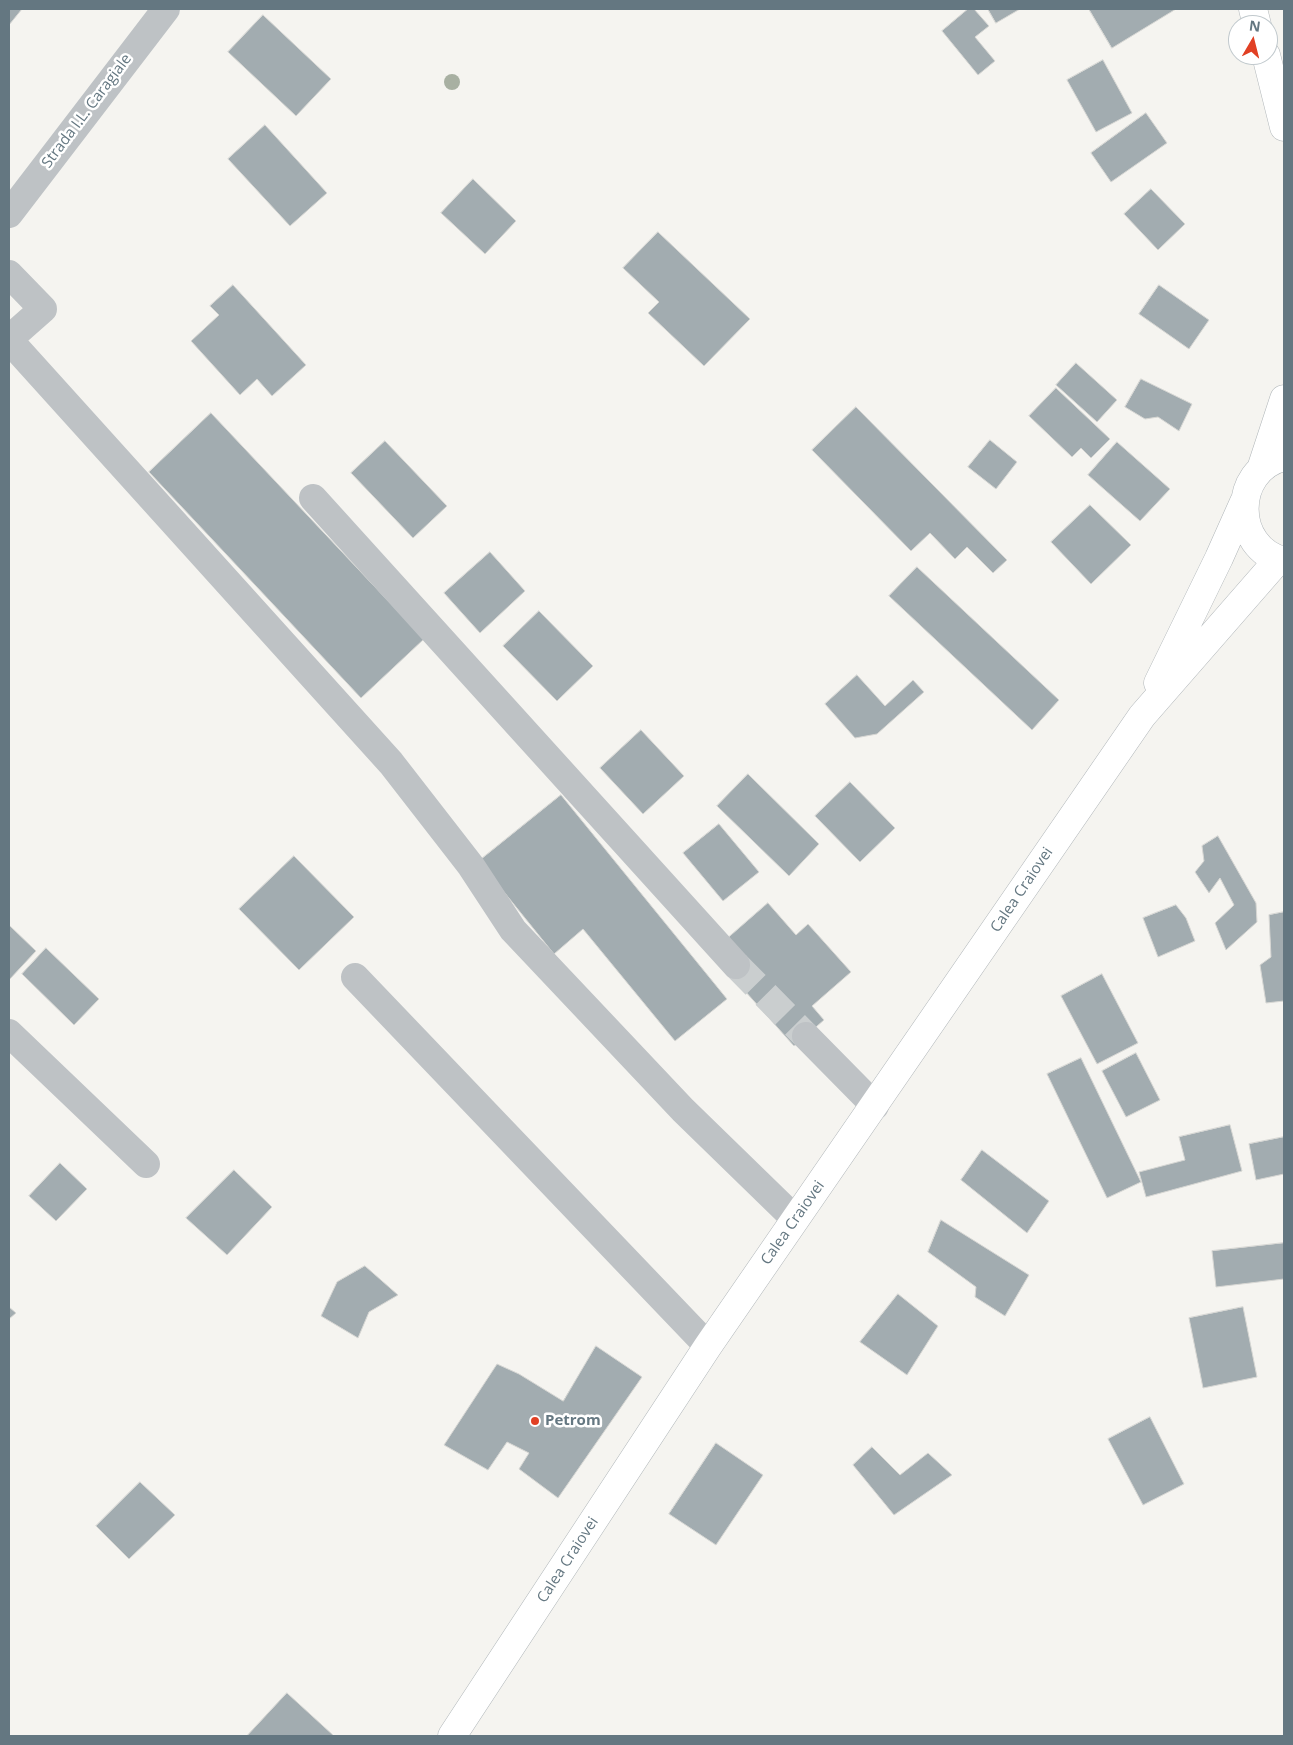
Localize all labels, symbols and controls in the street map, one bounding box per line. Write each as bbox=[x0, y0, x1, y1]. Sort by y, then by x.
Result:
north arrow bbox=[1228, 15, 1278, 65]
text: N bbox=[1248, 15, 1262, 36]
street label: Strada I.L. Caragiale bbox=[38, 50, 136, 172]
street label: Calea Craiovei bbox=[987, 844, 1057, 936]
street label: Calea Craiovei bbox=[757, 1177, 829, 1269]
place label: Petrom bbox=[545, 1412, 601, 1430]
marker: Petrom bbox=[529, 1415, 541, 1427]
street label: Calea Craiovei bbox=[534, 1514, 602, 1606]

